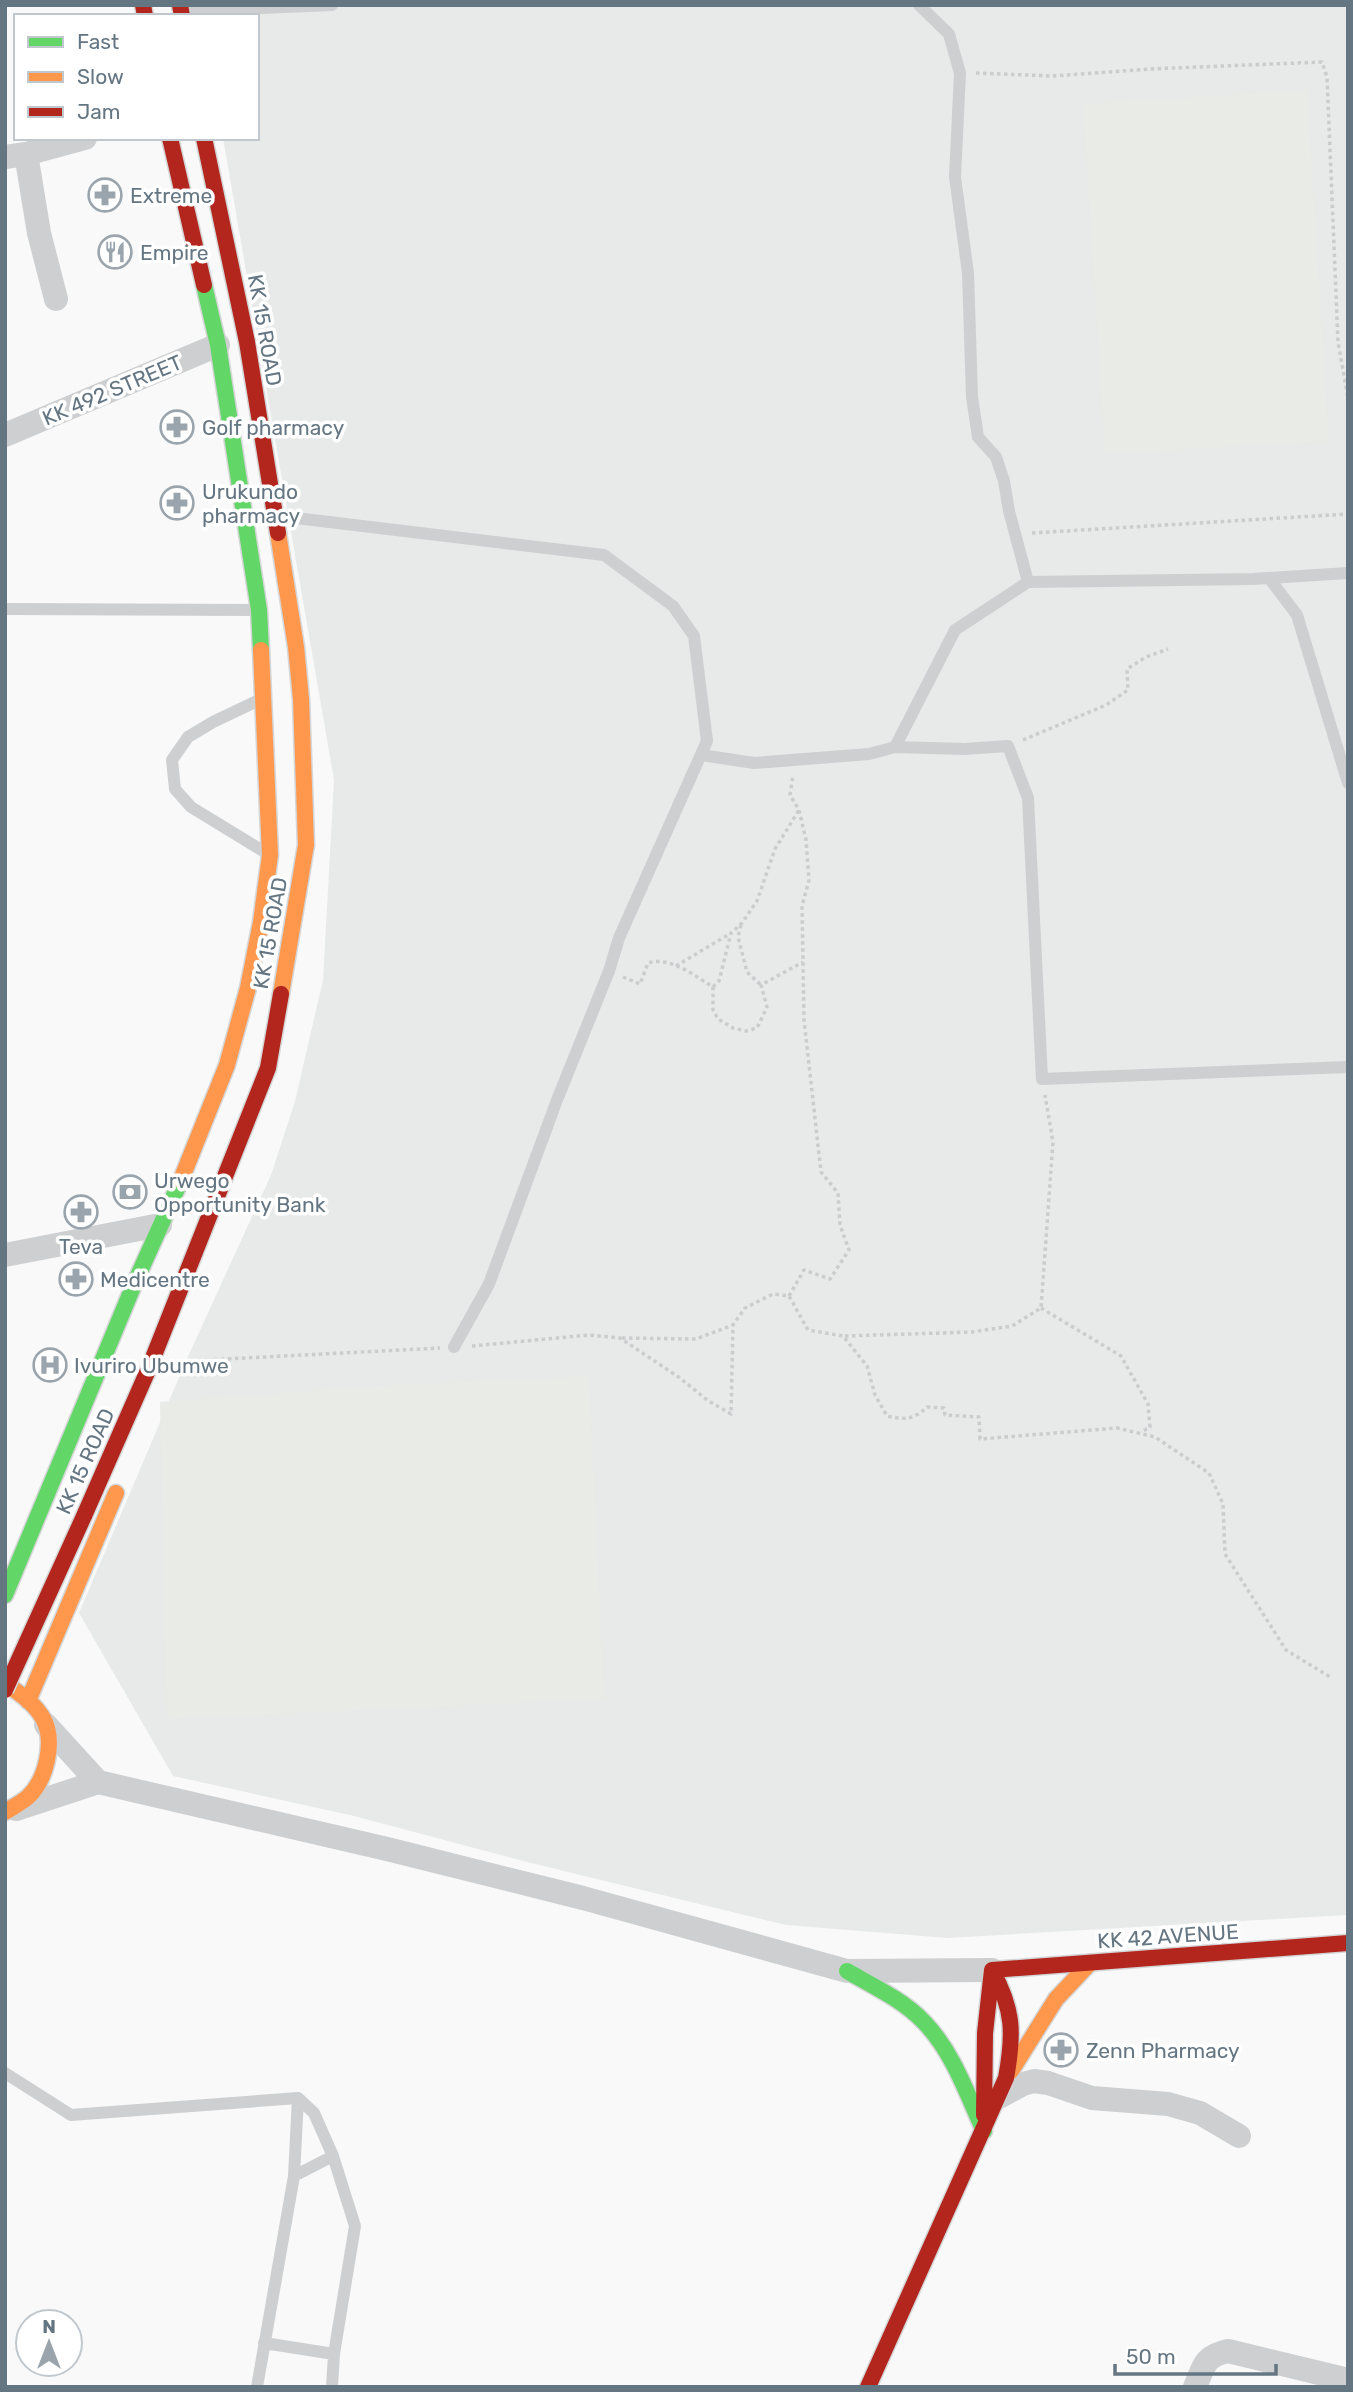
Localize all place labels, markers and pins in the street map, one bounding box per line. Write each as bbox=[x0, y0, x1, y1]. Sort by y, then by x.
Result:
pharmacy icon: Extreme bbox=[86, 176, 124, 214]
place label: Extreme bbox=[130, 183, 212, 208]
restaurant icon: Empire bbox=[96, 233, 134, 271]
place label: Empire bbox=[140, 240, 209, 265]
pharmacy icon: Golf pharmacy bbox=[158, 408, 196, 446]
place label: Golf pharmacy bbox=[202, 415, 345, 440]
place label: Urukundo pharmacy bbox=[202, 479, 300, 528]
pharmacy icon: Urukundo pharmacy bbox=[158, 484, 196, 522]
place label: Urwego Opportunity Bank bbox=[154, 1168, 326, 1217]
bank icon: Urwego Opportunity Bank bbox=[111, 1173, 149, 1211]
pharmacy icon: Teva bbox=[62, 1193, 100, 1231]
place label: Teva bbox=[59, 1234, 103, 1259]
pharmacy icon: Medicentre bbox=[57, 1260, 95, 1298]
place label: Medicentre bbox=[100, 1267, 210, 1292]
hospital icon: Ivuriro Ubumwe bbox=[31, 1346, 69, 1384]
place label: Ivuriro Ubumwe bbox=[74, 1353, 229, 1378]
pharmacy icon: Zenn Pharmacy bbox=[1042, 2031, 1080, 2069]
place label: Zenn Pharmacy bbox=[1086, 2038, 1240, 2063]

